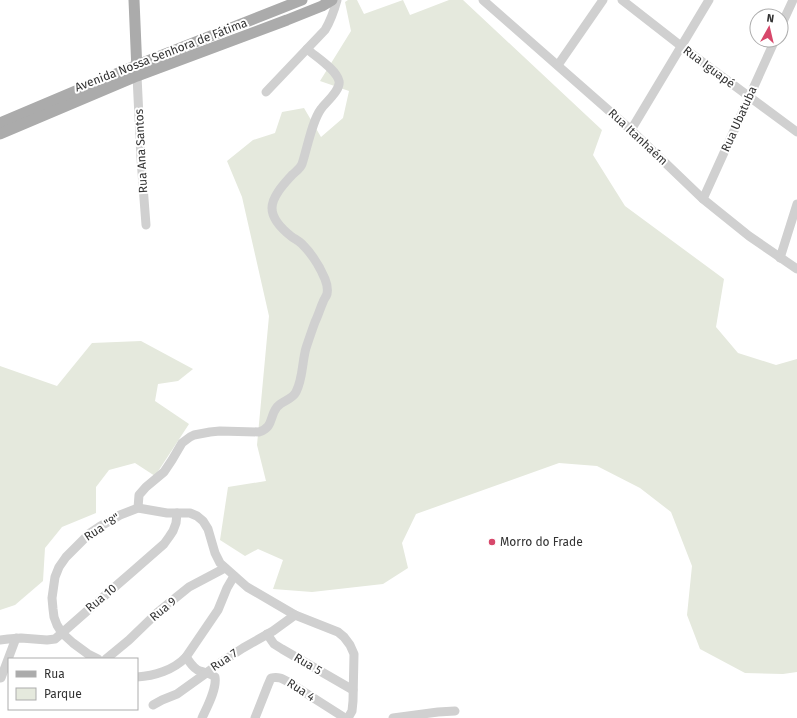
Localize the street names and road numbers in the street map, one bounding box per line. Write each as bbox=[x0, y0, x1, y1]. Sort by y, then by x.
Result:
street label: Avenida Nossa Senhora de Fátima bbox=[73, 16, 249, 94]
street label: Rua Iguapé bbox=[681, 43, 737, 91]
street label: Rua Ubatuba bbox=[718, 84, 760, 154]
street label: Rua Itanhaém bbox=[606, 106, 670, 168]
street label: Rua Ana Santos bbox=[132, 108, 150, 194]
street label: Rua "8" bbox=[82, 510, 123, 544]
street label: Rua 10 bbox=[83, 581, 119, 615]
street label: Rua 9 bbox=[147, 594, 179, 624]
street label: Rua 7 bbox=[208, 646, 240, 674]
street label: Rua 5 bbox=[292, 650, 324, 678]
street label: Rua 4 bbox=[284, 676, 318, 704]

